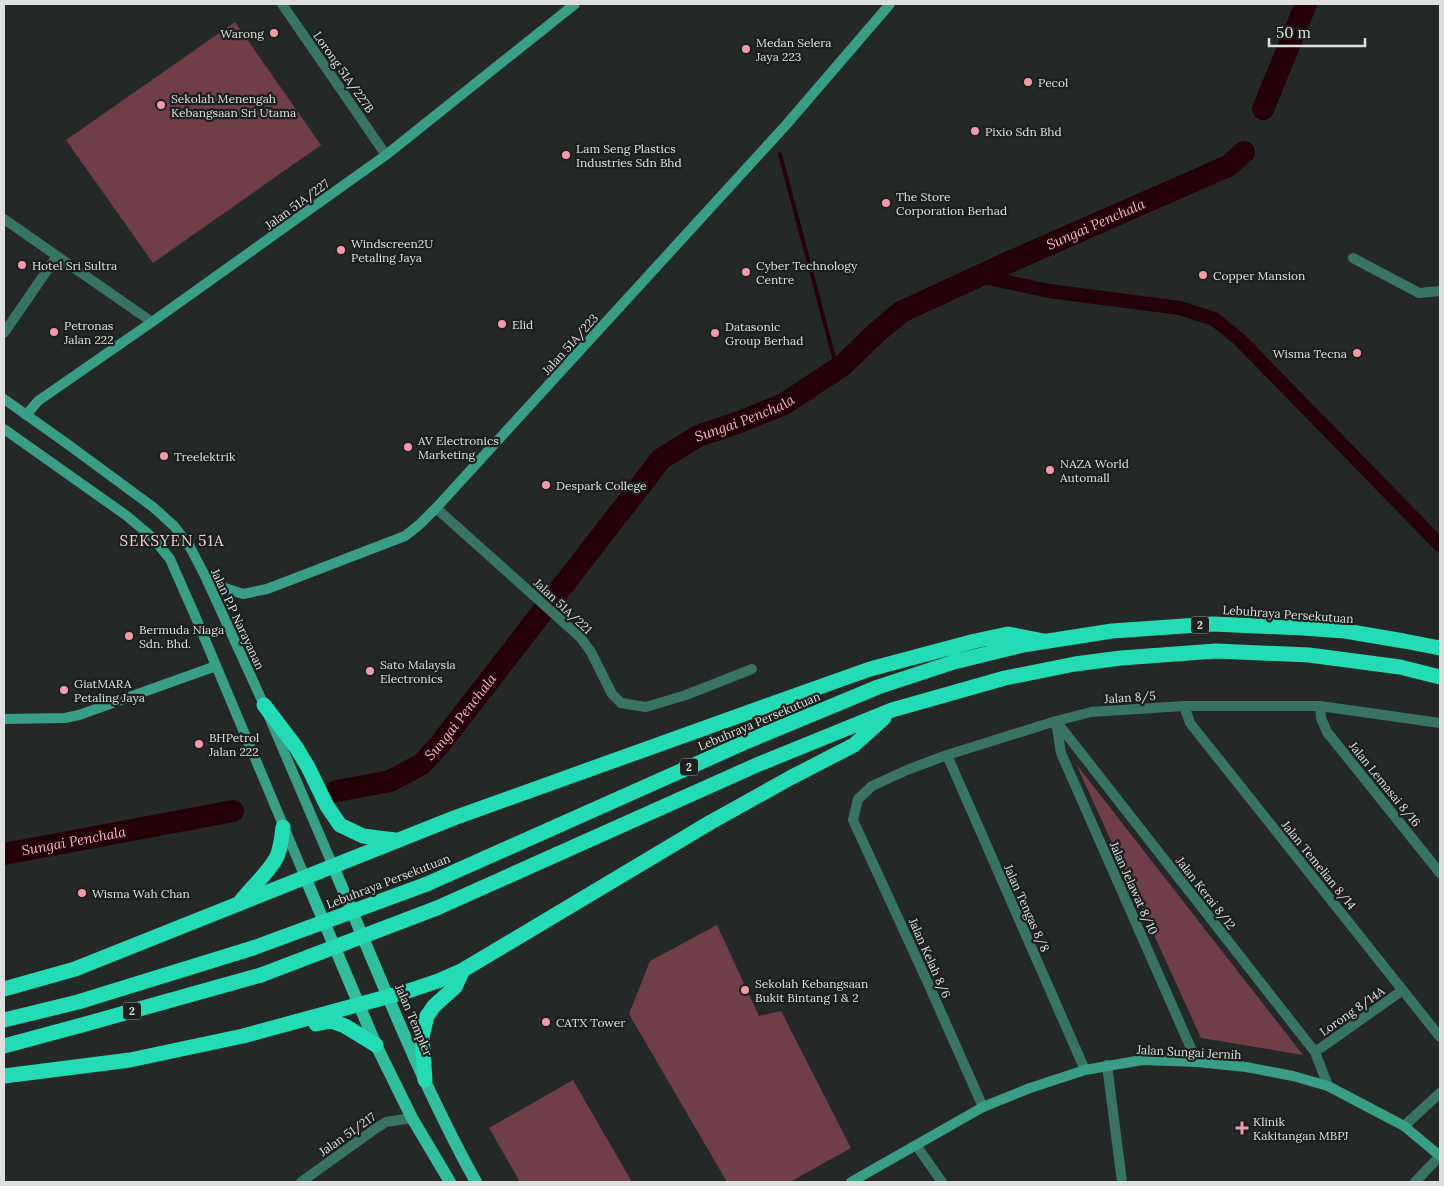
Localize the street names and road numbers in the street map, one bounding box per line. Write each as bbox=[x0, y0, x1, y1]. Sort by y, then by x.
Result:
street label: Lorong 51A/227B bbox=[310, 28, 378, 116]
street label: Jalan 51A/227 bbox=[261, 175, 333, 234]
street label: Jalan 51A/223 bbox=[538, 310, 602, 379]
street label: Jalan P.P Narayanan bbox=[208, 565, 268, 672]
street label: Jalan 51A/221 bbox=[529, 574, 595, 638]
street label: Lebuhraya Persekutuan bbox=[1222, 602, 1354, 626]
road number: 2 bbox=[1191, 616, 1209, 634]
street label: Lebuhraya Persekutuan bbox=[696, 688, 822, 754]
street label: Jalan 8/5 bbox=[1103, 688, 1156, 707]
street label: Jalan Lemasai 8/16 bbox=[1345, 738, 1424, 830]
road number: 2 bbox=[680, 759, 698, 776]
street label: Jalan Temelian 8/14 bbox=[1277, 817, 1360, 913]
street label: Jalan Jelawat 8/10 bbox=[1105, 838, 1161, 937]
street label: Lebuhraya Persekutuan bbox=[324, 850, 452, 912]
street label: Jalan Kerai 8/12 bbox=[1172, 853, 1239, 933]
street label: Jalan Tengas 8/8 bbox=[1000, 861, 1053, 955]
street label: Jalan Kelah 8/6 bbox=[904, 915, 954, 1001]
street label: Jalan Templer bbox=[392, 981, 436, 1059]
street label: Lorong 8/14A bbox=[1317, 983, 1388, 1040]
road number: 2 bbox=[123, 1002, 141, 1019]
street label: Jalan Sungai Jernih bbox=[1135, 1042, 1242, 1062]
street label: Jalan 51/217 bbox=[315, 1109, 379, 1160]

